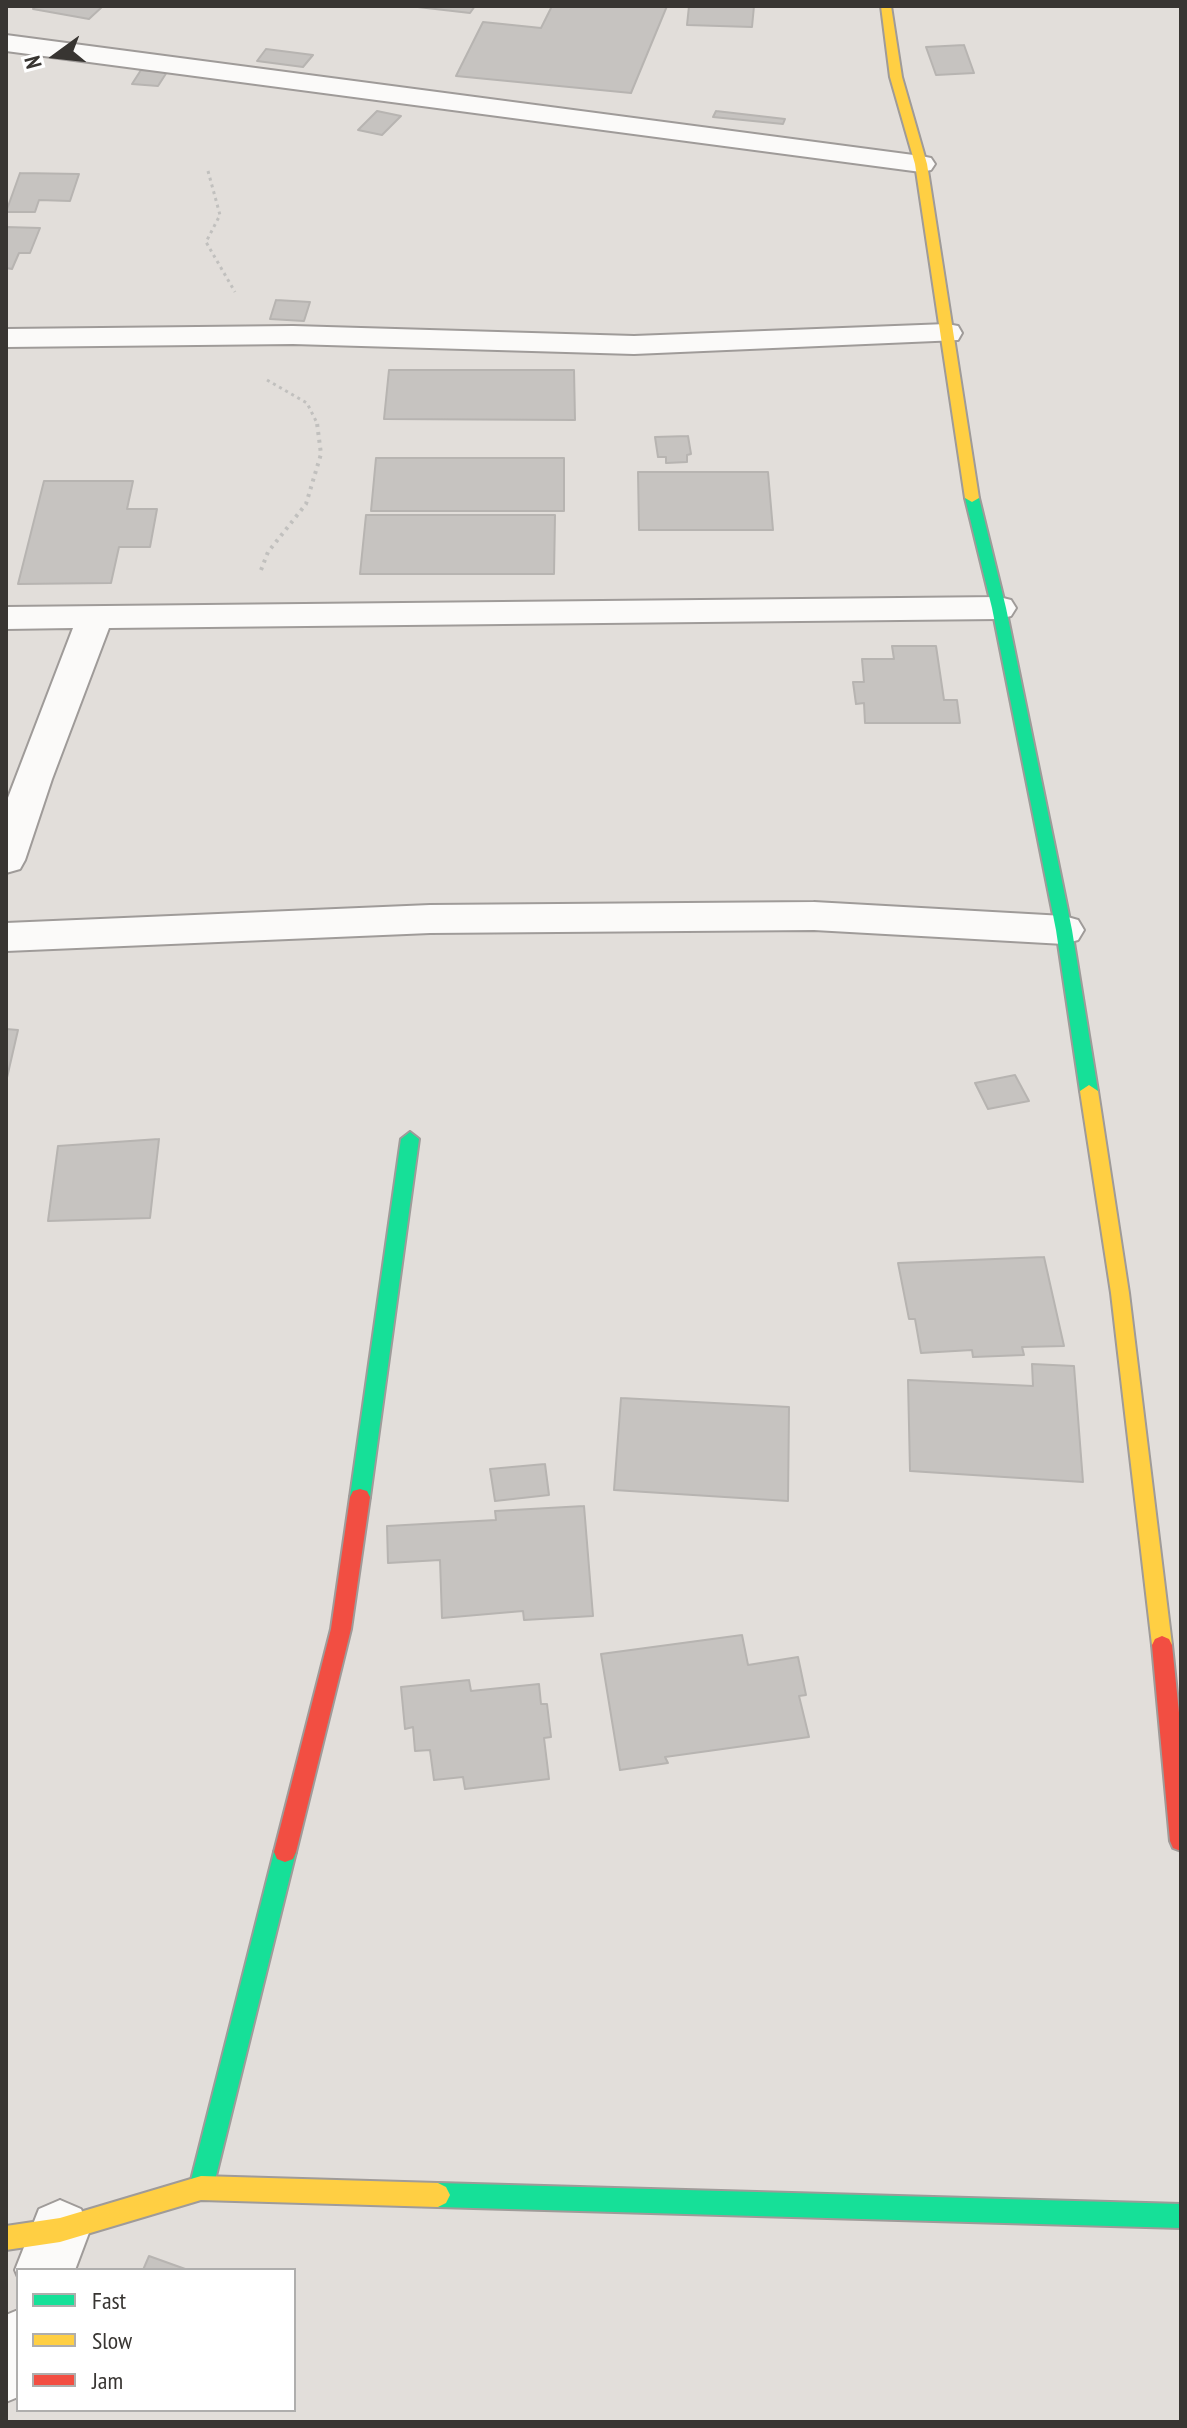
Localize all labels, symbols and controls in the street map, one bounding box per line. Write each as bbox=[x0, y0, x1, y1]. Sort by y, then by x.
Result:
north arrow bbox=[16, 16, 96, 96]
text: N bbox=[18, 53, 48, 72]
legend bbox=[16, 2268, 296, 2412]
text: Fast bbox=[92, 2285, 126, 2316]
text: Slow bbox=[92, 2325, 132, 2356]
text: Jam bbox=[92, 2365, 123, 2396]

